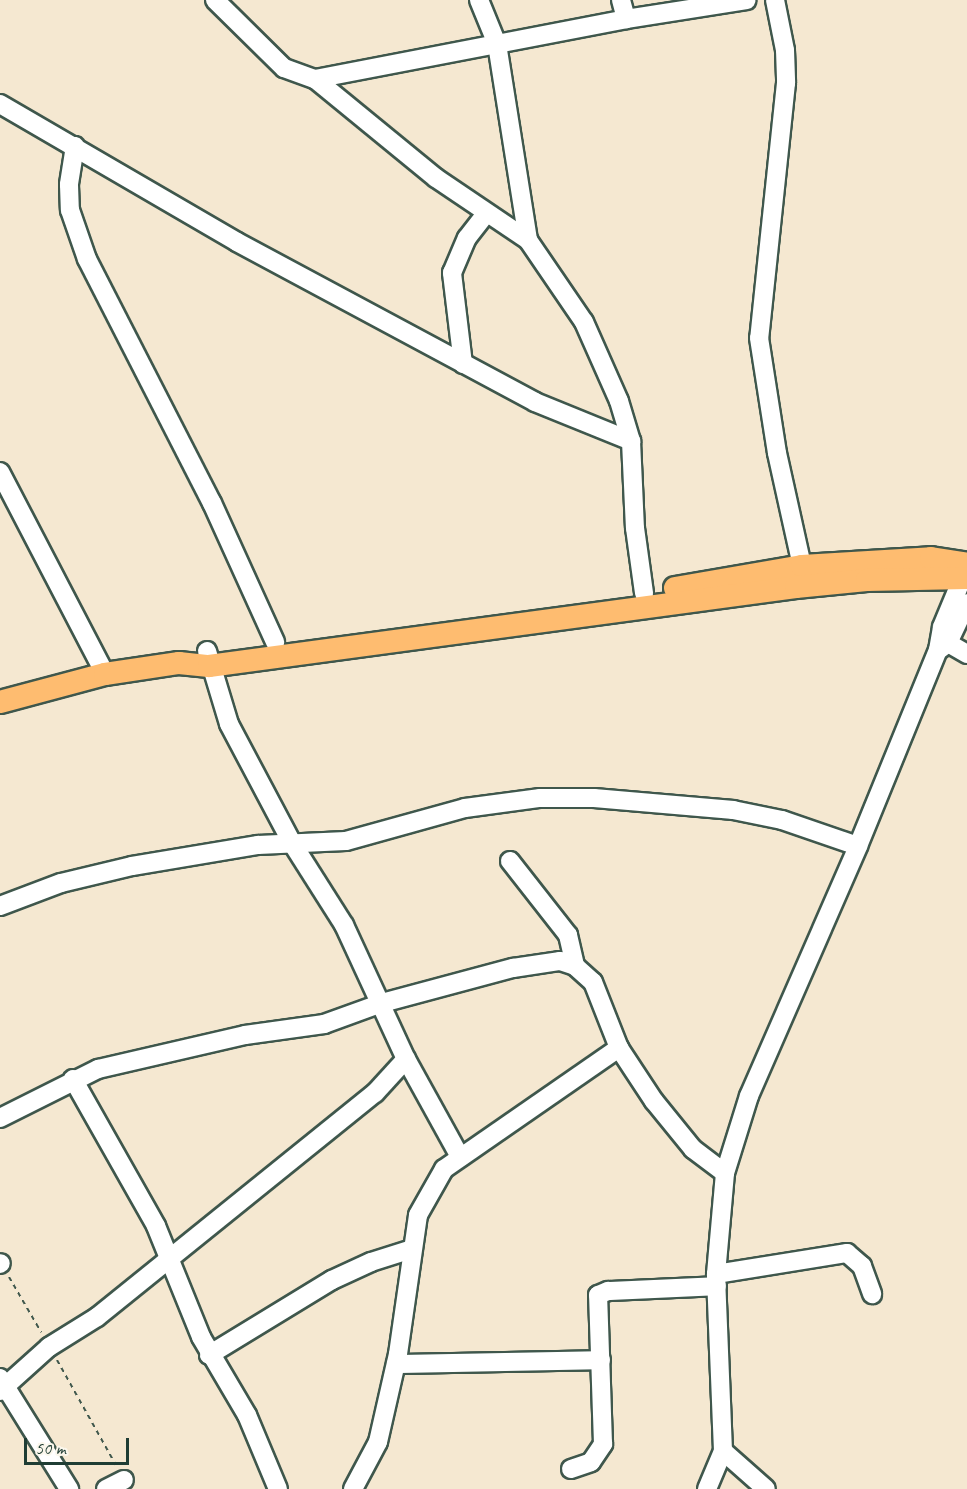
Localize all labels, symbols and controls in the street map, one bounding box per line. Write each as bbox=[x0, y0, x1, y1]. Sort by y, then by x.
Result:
scale bar bbox=[27, 1426, 132, 1464]
text: 50 m bbox=[35, 1437, 66, 1459]

